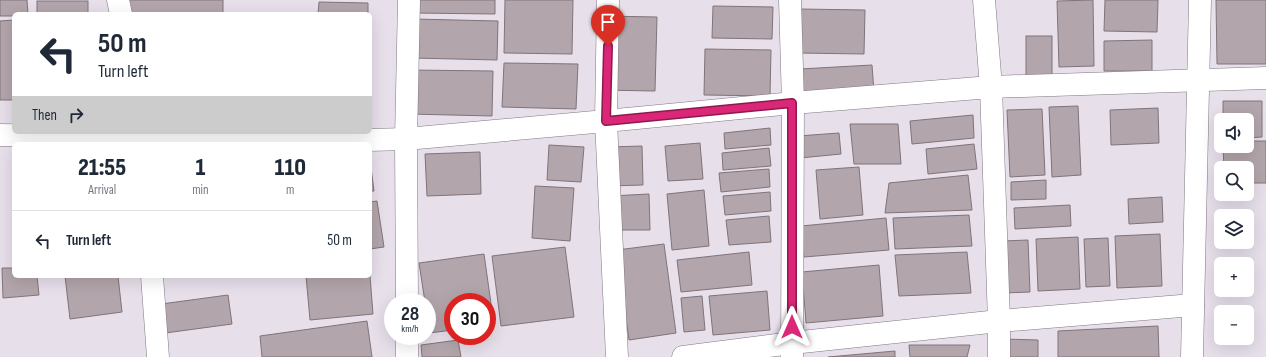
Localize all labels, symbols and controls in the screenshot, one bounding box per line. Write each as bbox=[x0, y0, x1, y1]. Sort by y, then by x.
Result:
pin bbox=[591, 5, 625, 46]
icon: arrive bbox=[597, 11, 619, 33]
text: 50 m bbox=[98, 27, 147, 60]
icon: left bbox=[32, 28, 84, 80]
text: Turn left bbox=[98, 61, 149, 82]
icon: right bbox=[65, 104, 87, 126]
text: Then bbox=[32, 106, 57, 125]
map controls bbox=[1214, 113, 1254, 345]
button: sound bbox=[1214, 113, 1254, 153]
text: 21:55 bbox=[78, 153, 126, 182]
text: 1 bbox=[195, 153, 205, 182]
text: 110 bbox=[275, 153, 306, 182]
button: search bbox=[1214, 161, 1254, 201]
text: Arrival bbox=[88, 182, 116, 198]
text: min bbox=[192, 182, 209, 198]
text: m bbox=[286, 182, 294, 198]
button: layers bbox=[1214, 209, 1254, 249]
icon: left bbox=[32, 230, 54, 252]
text: Turn left bbox=[66, 231, 111, 250]
text: 50 m bbox=[327, 231, 352, 250]
button: + bbox=[1214, 257, 1254, 297]
speed limit sign: 30 bbox=[444, 293, 496, 345]
text: 28 bbox=[401, 302, 419, 326]
button: − bbox=[1214, 305, 1254, 345]
position arrow bbox=[771, 306, 813, 348]
text: km/h bbox=[401, 323, 419, 335]

